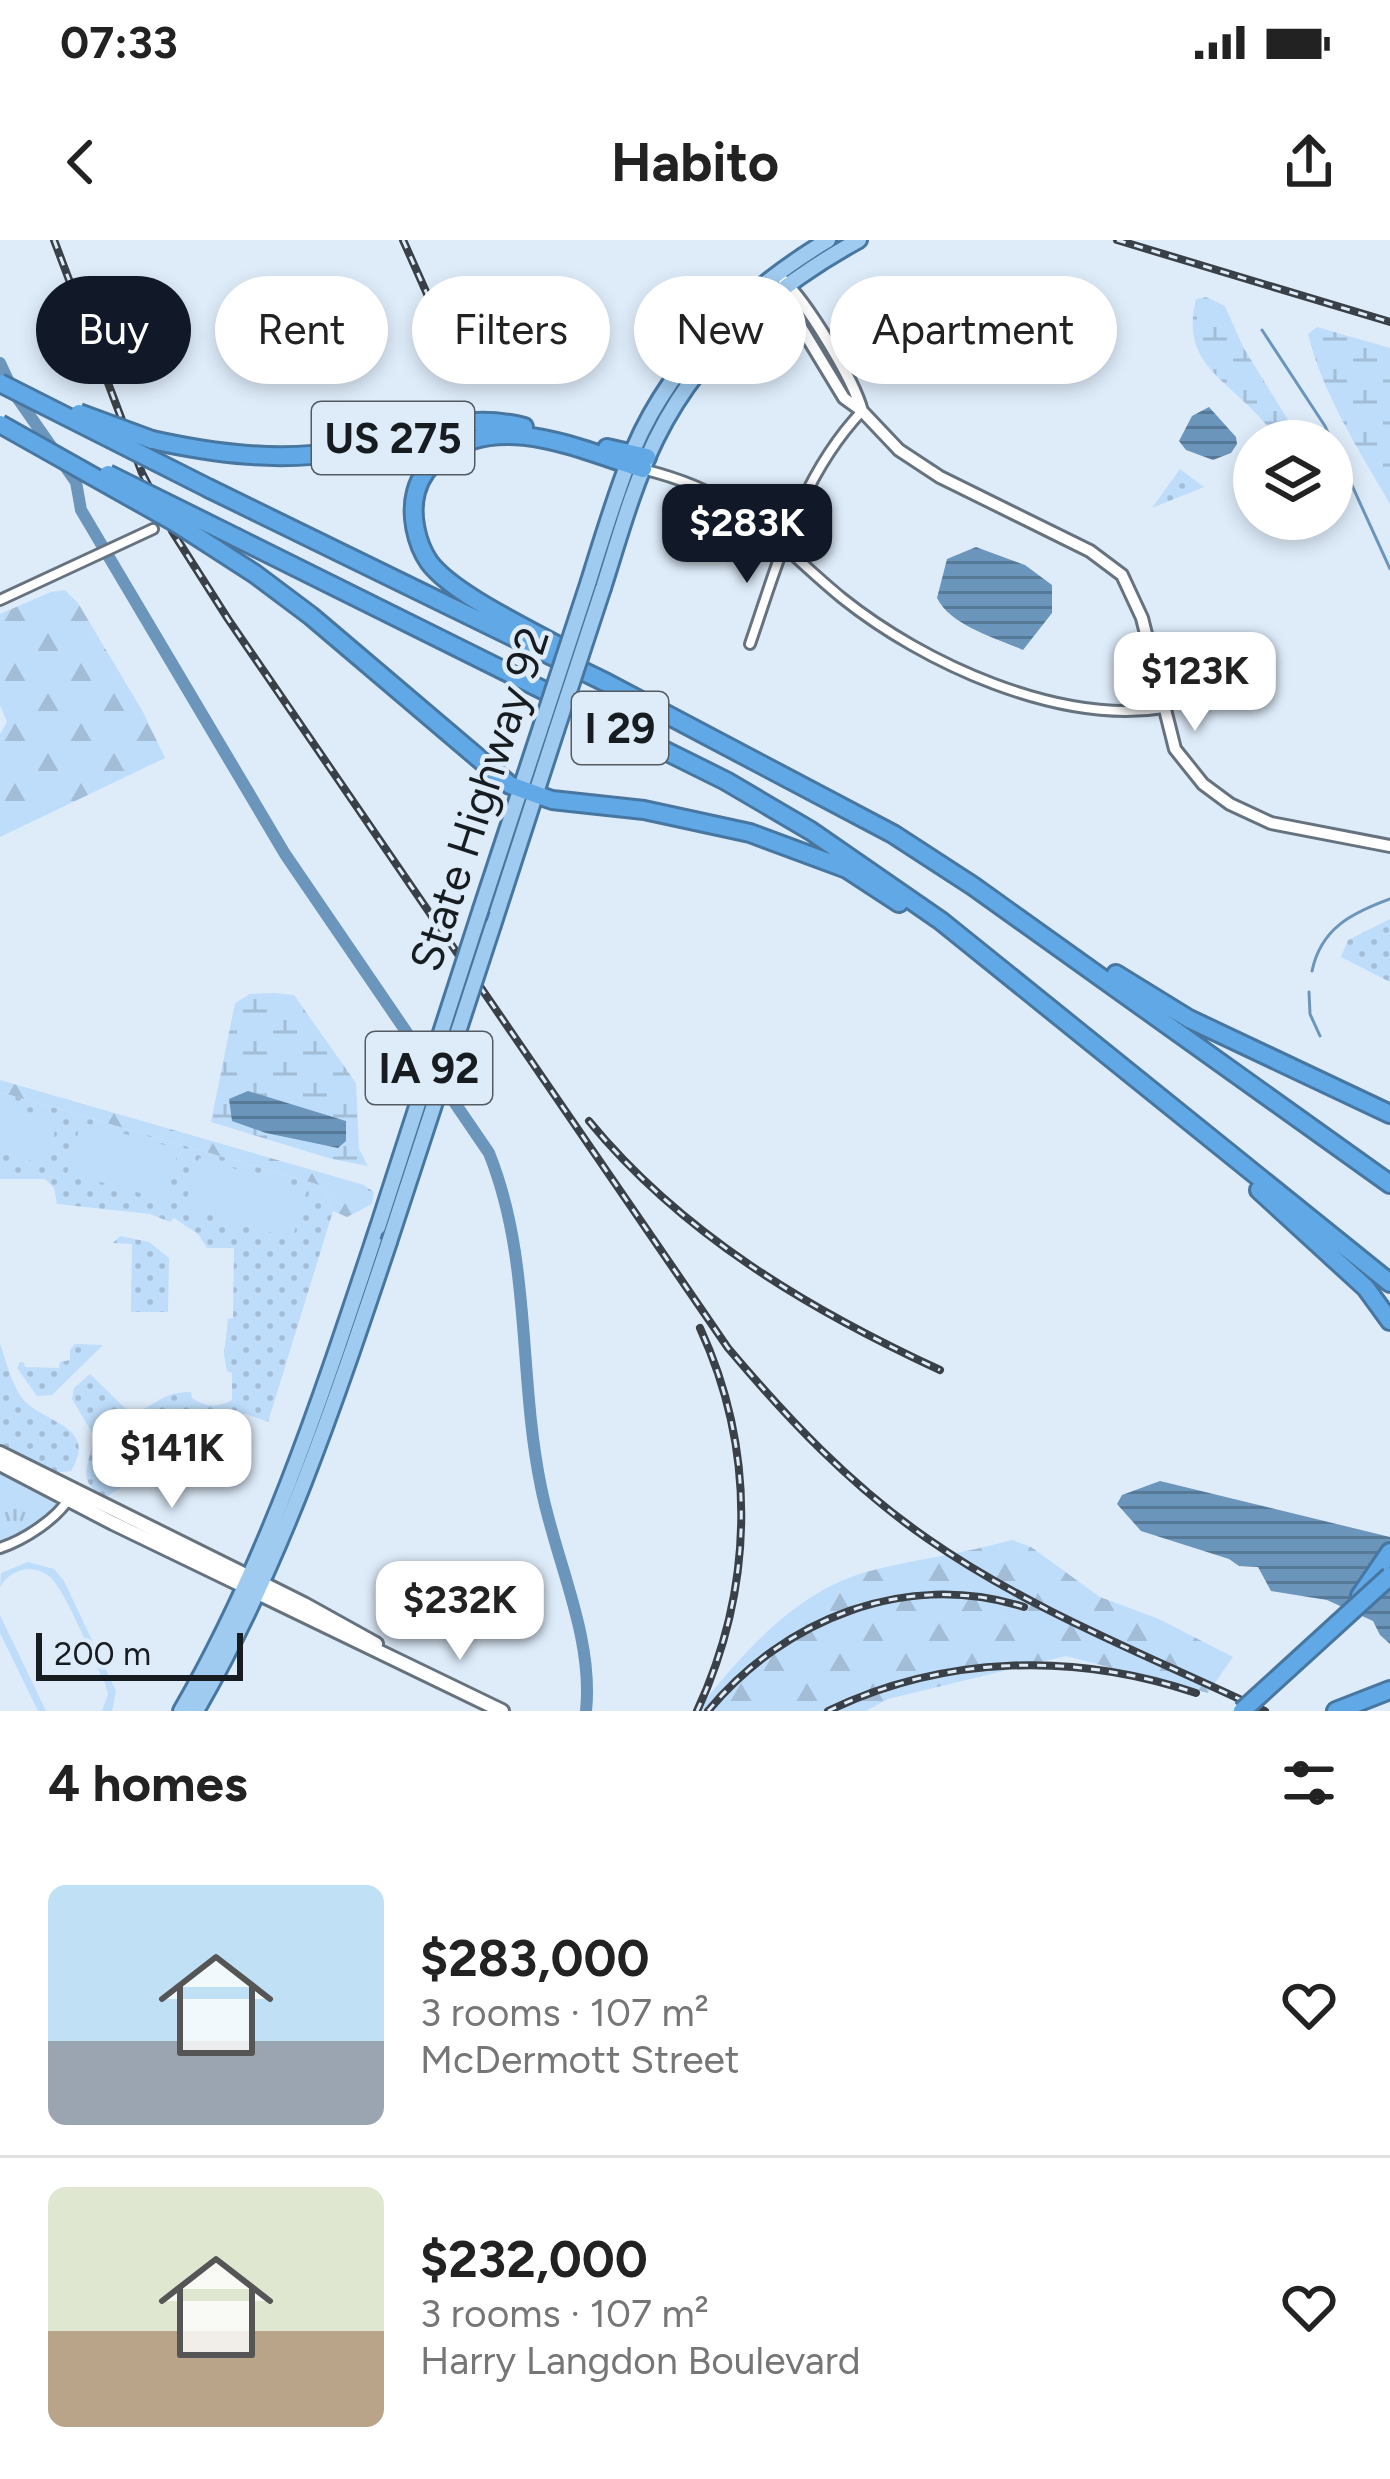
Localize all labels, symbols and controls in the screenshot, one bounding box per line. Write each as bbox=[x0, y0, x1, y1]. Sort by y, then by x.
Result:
text: 07:33 bbox=[60, 15, 178, 69]
icon: back bbox=[48, 129, 114, 195]
icon: share bbox=[1276, 129, 1342, 195]
text: Habito bbox=[611, 130, 779, 195]
chip: Buy bbox=[36, 276, 191, 384]
chip: Rent bbox=[215, 276, 388, 384]
chip: Filters bbox=[412, 276, 610, 384]
chip: New bbox=[634, 276, 806, 384]
chip: Apartment bbox=[830, 276, 1117, 384]
road number: US 275 bbox=[312, 402, 474, 474]
map controls bbox=[1233, 420, 1353, 540]
button: layers bbox=[1233, 420, 1353, 540]
pin: $283K bbox=[663, 484, 831, 586]
text: $283K bbox=[689, 499, 805, 546]
street label: State Highway 92 bbox=[398, 620, 560, 978]
pin: $123K bbox=[1111, 632, 1279, 734]
text: $123K bbox=[1141, 647, 1249, 694]
road number: I 29 bbox=[572, 692, 668, 764]
road number: IA 92 bbox=[366, 1032, 492, 1104]
pin: $141K bbox=[88, 1409, 256, 1511]
text: $141K bbox=[119, 1424, 225, 1471]
pin: $232K bbox=[376, 1561, 544, 1663]
text: $232K bbox=[403, 1576, 517, 1623]
scale bar bbox=[36, 1627, 243, 1680]
text: 200 m bbox=[54, 1634, 151, 1673]
icon: filters bbox=[1276, 1750, 1342, 1816]
text: 4 homes bbox=[48, 1753, 248, 1814]
text: $283,000 bbox=[420, 1928, 650, 1989]
icon: home bbox=[144, 1933, 288, 2077]
icon: heart bbox=[1276, 1972, 1342, 2038]
text: 3 rooms · 107 m² bbox=[420, 1989, 709, 2036]
text: McDermott Street bbox=[420, 2036, 740, 2083]
text: $232,000 bbox=[420, 2229, 648, 2290]
icon: home bbox=[144, 2235, 288, 2379]
icon: heart bbox=[1276, 2274, 1342, 2340]
text: 3 rooms · 107 m² bbox=[420, 2290, 709, 2337]
text: Harry Langdon Boulevard bbox=[420, 2337, 861, 2384]

